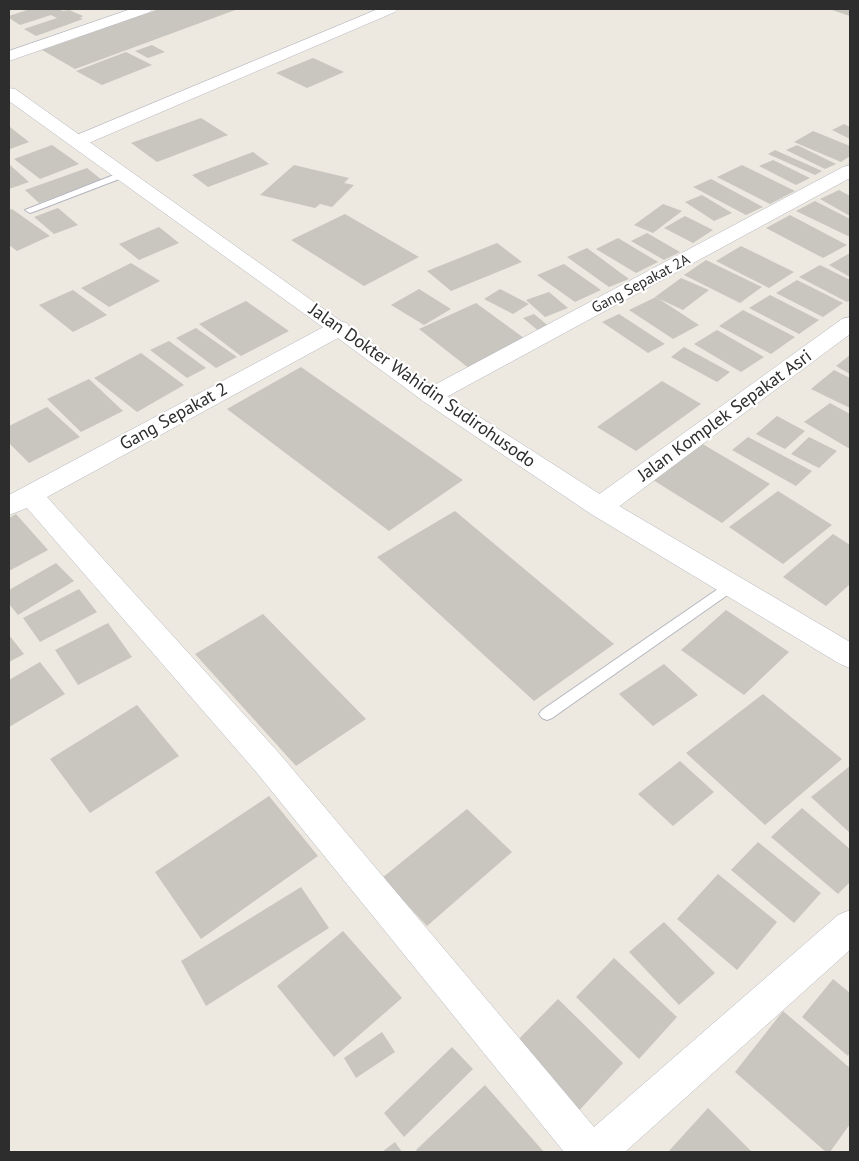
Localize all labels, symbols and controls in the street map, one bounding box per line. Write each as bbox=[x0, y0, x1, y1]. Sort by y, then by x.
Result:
street label: Gang Sepakat 2A bbox=[589, 251, 693, 317]
street label: Jalan Dokter Wahidin Sudirohusodo bbox=[305, 299, 539, 473]
street label: Jalan Komplek Sepakat Asri bbox=[634, 346, 816, 486]
street label: Gang Sepakat 2 bbox=[116, 378, 232, 456]

